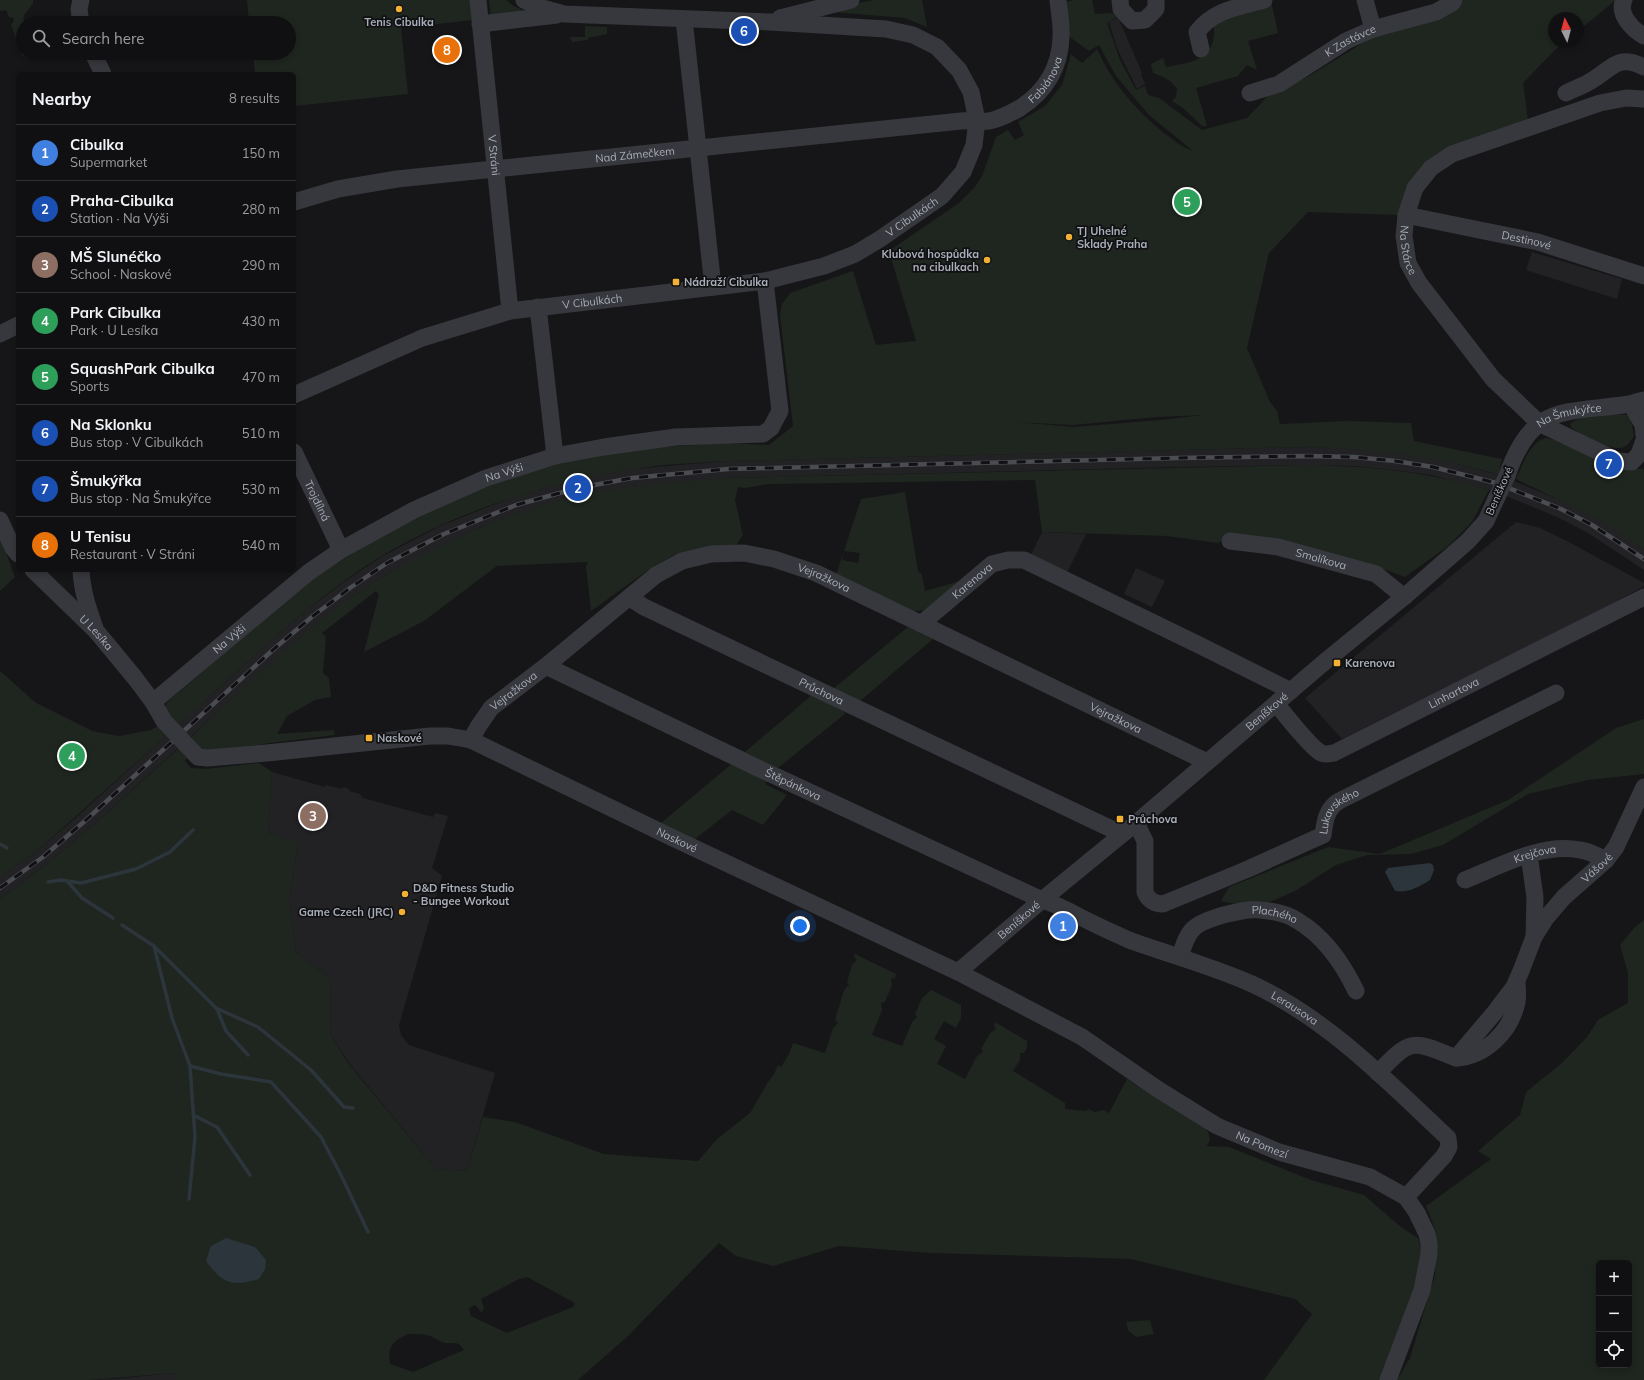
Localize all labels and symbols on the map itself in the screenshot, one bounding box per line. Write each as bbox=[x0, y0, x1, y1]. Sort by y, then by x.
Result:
marker: Tenis Cibulka bbox=[394, 4, 404, 14]
north arrow bbox=[1548, 12, 1584, 48]
place label: Tenis Cibulka bbox=[364, 15, 434, 29]
pin: 6 bbox=[731, 16, 757, 46]
street label: K Zastávce bbox=[1322, 22, 1378, 60]
pin: 8 bbox=[434, 35, 460, 65]
street label: Fabiánova bbox=[1025, 55, 1065, 106]
street label: V Stráni bbox=[485, 134, 503, 176]
street label: Nad Zámečkem bbox=[595, 143, 675, 166]
pin: 5 bbox=[1174, 187, 1200, 217]
street label: V Cibulkách bbox=[883, 194, 941, 240]
place label: TJ Uhelné Sklady Praha bbox=[1077, 224, 1148, 251]
street label: Na Stárce bbox=[1397, 225, 1420, 277]
street label: Destinové bbox=[1500, 228, 1553, 253]
marker: TJ Uhelné Sklady Praha bbox=[1064, 232, 1074, 242]
place label: Klubová hospůdka na cibulkach bbox=[882, 247, 979, 274]
marker: Klubová hospůdka na cibulkach bbox=[982, 255, 992, 265]
place label: Nádraží Cibulka bbox=[684, 275, 768, 289]
marker: Nádraží Cibulka bbox=[671, 277, 681, 287]
street label: V Cibulkách bbox=[561, 291, 623, 312]
street label: Na Šmukýřce bbox=[1534, 401, 1602, 431]
pin: 7 bbox=[1596, 449, 1622, 479]
street label: Na Výši bbox=[484, 460, 525, 485]
street label: Beníškové bbox=[1482, 465, 1516, 517]
pin: 2 bbox=[565, 473, 591, 503]
street label: Trojdílná bbox=[302, 478, 333, 523]
street label: Smolíkova bbox=[1294, 545, 1348, 573]
street label: Vejražkova bbox=[796, 560, 852, 595]
street label: Karenova bbox=[949, 560, 995, 602]
street label: U Lesíka bbox=[77, 612, 116, 653]
street label: Na Výši bbox=[210, 621, 248, 656]
place label: Karenova bbox=[1345, 656, 1395, 670]
marker: Karenova bbox=[1332, 658, 1342, 668]
street label: Vejražkova bbox=[487, 668, 540, 713]
street label: Linhartova bbox=[1426, 674, 1481, 711]
street label: Průchova bbox=[797, 675, 846, 708]
street label: Beníškové bbox=[1243, 689, 1291, 733]
street label: Vejražkova bbox=[1088, 699, 1144, 736]
place label: Naskové bbox=[377, 731, 422, 745]
marker: Naskové bbox=[364, 733, 374, 743]
pin: 4 bbox=[59, 741, 85, 771]
street label: Štěpánkova bbox=[763, 765, 823, 803]
street label: Lukavského bbox=[1316, 785, 1361, 835]
pin: 3 bbox=[300, 801, 326, 831]
place label: Průchova bbox=[1128, 812, 1178, 826]
marker: Průchova bbox=[1115, 814, 1125, 824]
street label: Naskové bbox=[654, 824, 700, 855]
street label: Krejčova bbox=[1512, 842, 1557, 866]
street label: Vášové bbox=[1578, 850, 1616, 886]
place label: D&D Fitness Studio - Bungee Workout bbox=[413, 881, 515, 908]
marker: D&D Fitness Studio - Bungee Workout bbox=[400, 889, 410, 899]
street label: Beníškové bbox=[995, 898, 1043, 942]
street label: Plachého bbox=[1252, 903, 1300, 926]
place label: Game Czech (JRC) bbox=[299, 905, 394, 919]
marker: Game Czech (JRC) bbox=[397, 907, 407, 917]
pin: 1 bbox=[1050, 911, 1076, 941]
your location bbox=[790, 916, 810, 936]
street label: Lerausova bbox=[1269, 988, 1321, 1028]
street label: Na Pomezí bbox=[1234, 1128, 1291, 1161]

